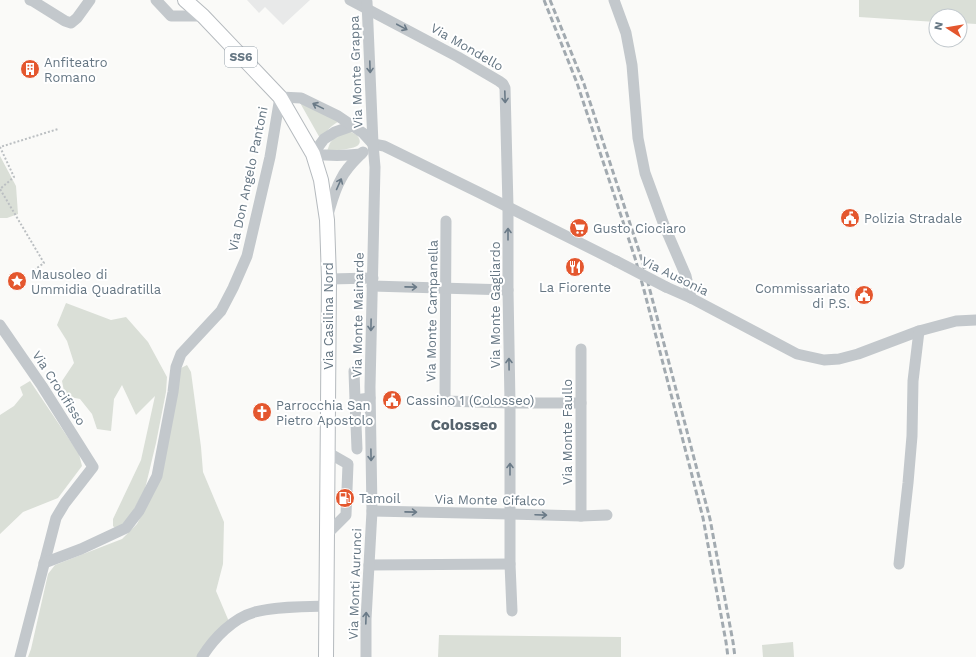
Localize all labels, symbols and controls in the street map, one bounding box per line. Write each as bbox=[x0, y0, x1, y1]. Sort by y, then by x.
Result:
north arrow bbox=[928, 8, 968, 48]
street label: Via Monte Grappa bbox=[347, 15, 365, 129]
street label: Via Mondello bbox=[428, 20, 506, 74]
text: N bbox=[932, 21, 946, 31]
one-way arrow bbox=[396, 23, 408, 31]
road number: SS6 bbox=[225, 47, 257, 67]
place label: Anfiteatro Romano bbox=[44, 55, 108, 85]
building icon: Anfiteatro Romano bbox=[19, 58, 41, 80]
one-way arrow bbox=[366, 60, 374, 73]
one-way arrow bbox=[502, 90, 509, 103]
one-way arrow bbox=[312, 102, 324, 109]
street label: Via Don Angelo Pantoni bbox=[225, 105, 271, 253]
one-way arrow bbox=[335, 178, 343, 190]
public building icon: Polizia Stradale bbox=[839, 207, 861, 229]
place label: Polizia Stradale bbox=[864, 211, 962, 226]
supermarket icon: Gusto Ciociaro bbox=[568, 217, 590, 239]
place label: Gusto Ciociaro bbox=[593, 221, 686, 236]
one-way arrow bbox=[504, 228, 512, 241]
street label: Via Monte Campanella bbox=[423, 239, 441, 382]
street label: Via Monte Gagliardo bbox=[488, 241, 503, 369]
street label: Via Monte Mainarde bbox=[349, 252, 367, 378]
street label: Via Ausonia bbox=[639, 253, 712, 299]
restaurant icon: La Fiorente bbox=[564, 256, 586, 278]
street label: Via Casilina Nord bbox=[321, 262, 336, 370]
place label: Mausoleo di Ummidia Quadratilla bbox=[31, 267, 162, 297]
place icon: Mausoleo di Ummidia Quadratilla bbox=[6, 270, 28, 292]
place label: La Fiorente bbox=[539, 280, 611, 295]
place label: Commissariato di P.S. bbox=[755, 281, 850, 311]
one-way arrow bbox=[404, 283, 417, 291]
public building icon: Commissariato di P.S. bbox=[853, 284, 875, 306]
one-way arrow bbox=[368, 318, 375, 331]
street label: Via Crocifisso bbox=[29, 348, 89, 428]
one-way arrow bbox=[505, 358, 513, 371]
street label: Via Monte Faullo bbox=[560, 379, 575, 485]
public building icon: Cassino 1 (Colosseo) bbox=[381, 389, 403, 411]
place label: Cassino 1 (Colosseo) bbox=[406, 393, 534, 408]
place label: Parrocchia San Pietro Apostolo bbox=[276, 398, 374, 428]
church icon: Parrocchia San Pietro Apostolo bbox=[251, 401, 273, 423]
district label: Colosseo bbox=[431, 416, 497, 434]
one-way arrow bbox=[367, 448, 375, 461]
one-way arrow bbox=[506, 463, 514, 476]
fuel station icon: Tamoil bbox=[334, 487, 356, 509]
place label: Tamoil bbox=[359, 491, 401, 506]
street label: Via Monte Cifalco bbox=[434, 492, 546, 508]
one-way arrow bbox=[404, 508, 417, 516]
one-way arrow bbox=[534, 511, 547, 519]
street label: Via Monti Aurunci bbox=[346, 528, 364, 640]
one-way arrow bbox=[362, 612, 370, 625]

